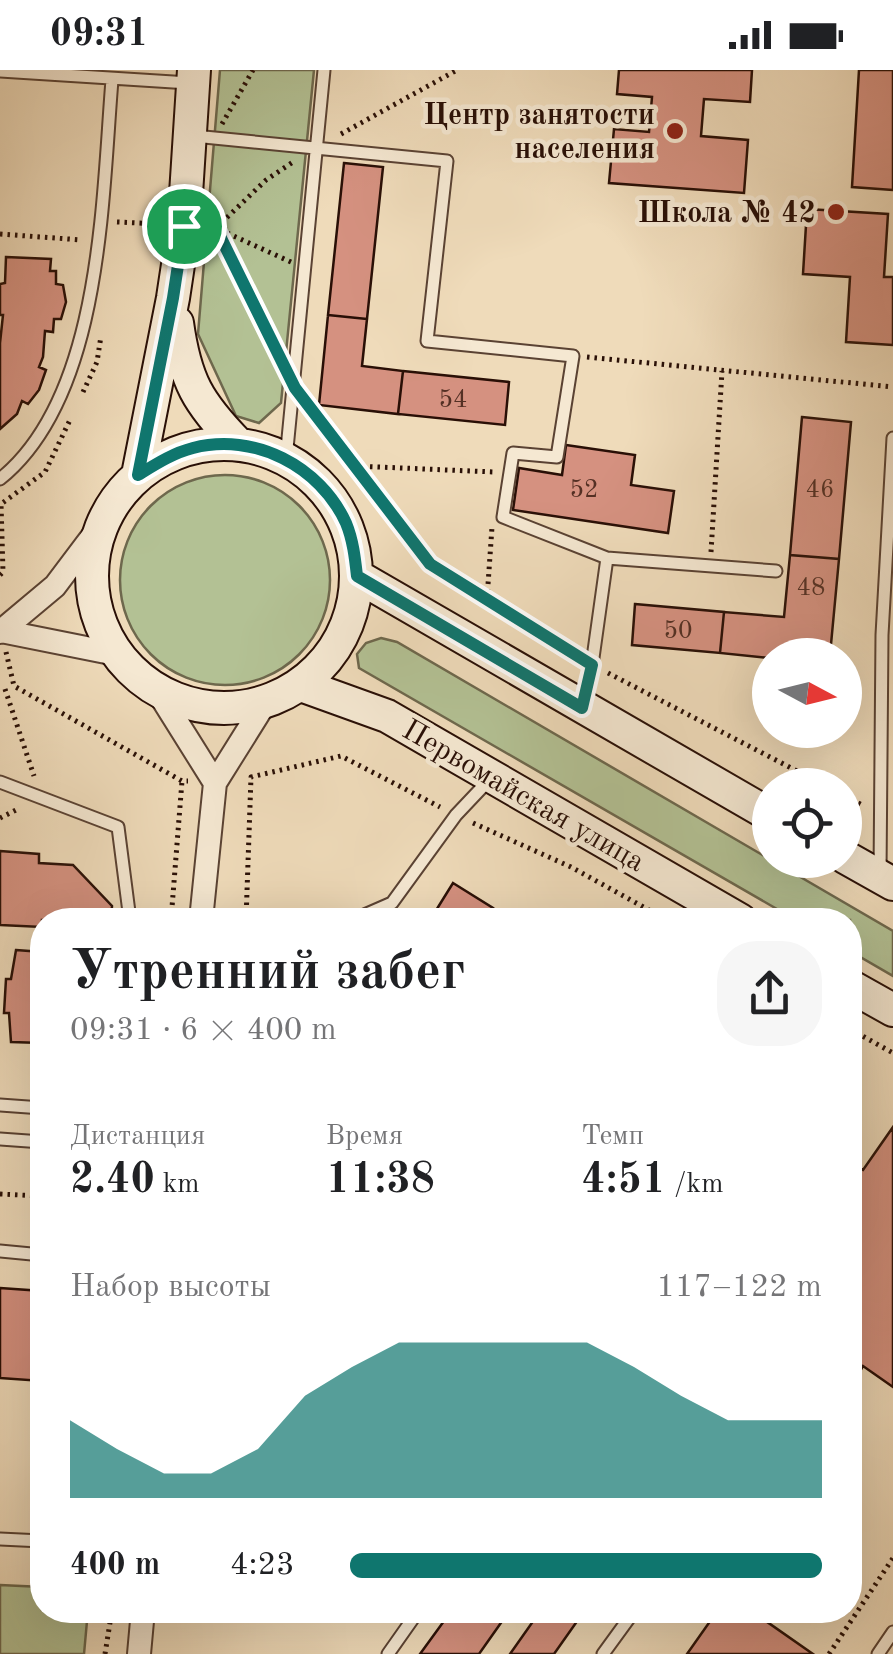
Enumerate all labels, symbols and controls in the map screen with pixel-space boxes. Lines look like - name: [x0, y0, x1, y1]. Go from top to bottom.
- text: 09:31: [50, 16, 149, 54]
- place label: Центр занятости населения: [423, 101, 655, 165]
- marker: Центр занятости населения: [664, 120, 686, 142]
- pin: [142, 184, 227, 269]
- icon: arrive: [157, 199, 212, 254]
- place label: Школа № 42: [637, 199, 816, 229]
- marker: Школа № 42: [825, 201, 847, 223]
- house number: 54: [438, 388, 468, 413]
- house number: 52: [569, 478, 599, 503]
- house number: 46: [805, 478, 835, 503]
- house number: 48: [796, 576, 826, 601]
- house number: 50: [663, 619, 693, 644]
- north arrow: [752, 638, 862, 748]
- map controls: [752, 638, 862, 878]
- street label: Первомайская улица: [397, 715, 649, 878]
- button: locate: [752, 768, 862, 878]
- button: share: [717, 941, 822, 1046]
- text: Утренний забег: [70, 946, 466, 1001]
- text: 09:31 · 6 × 400 m: [70, 1015, 337, 1047]
- text: Дистанция: [70, 1123, 205, 1151]
- text: Время: [326, 1123, 403, 1151]
- text: Темп: [581, 1123, 644, 1151]
- text: 2.40: [70, 1160, 155, 1202]
- text: 11:38: [326, 1160, 435, 1202]
- text: 4:51: [581, 1160, 666, 1202]
- text: km: [155, 1171, 199, 1199]
- text: /km: [666, 1171, 723, 1199]
- text: Набор высоты: [70, 1272, 271, 1304]
- text: 117–122 m: [656, 1272, 822, 1304]
- text: 400 m: [70, 1550, 160, 1582]
- text: 4:23: [230, 1550, 295, 1582]

